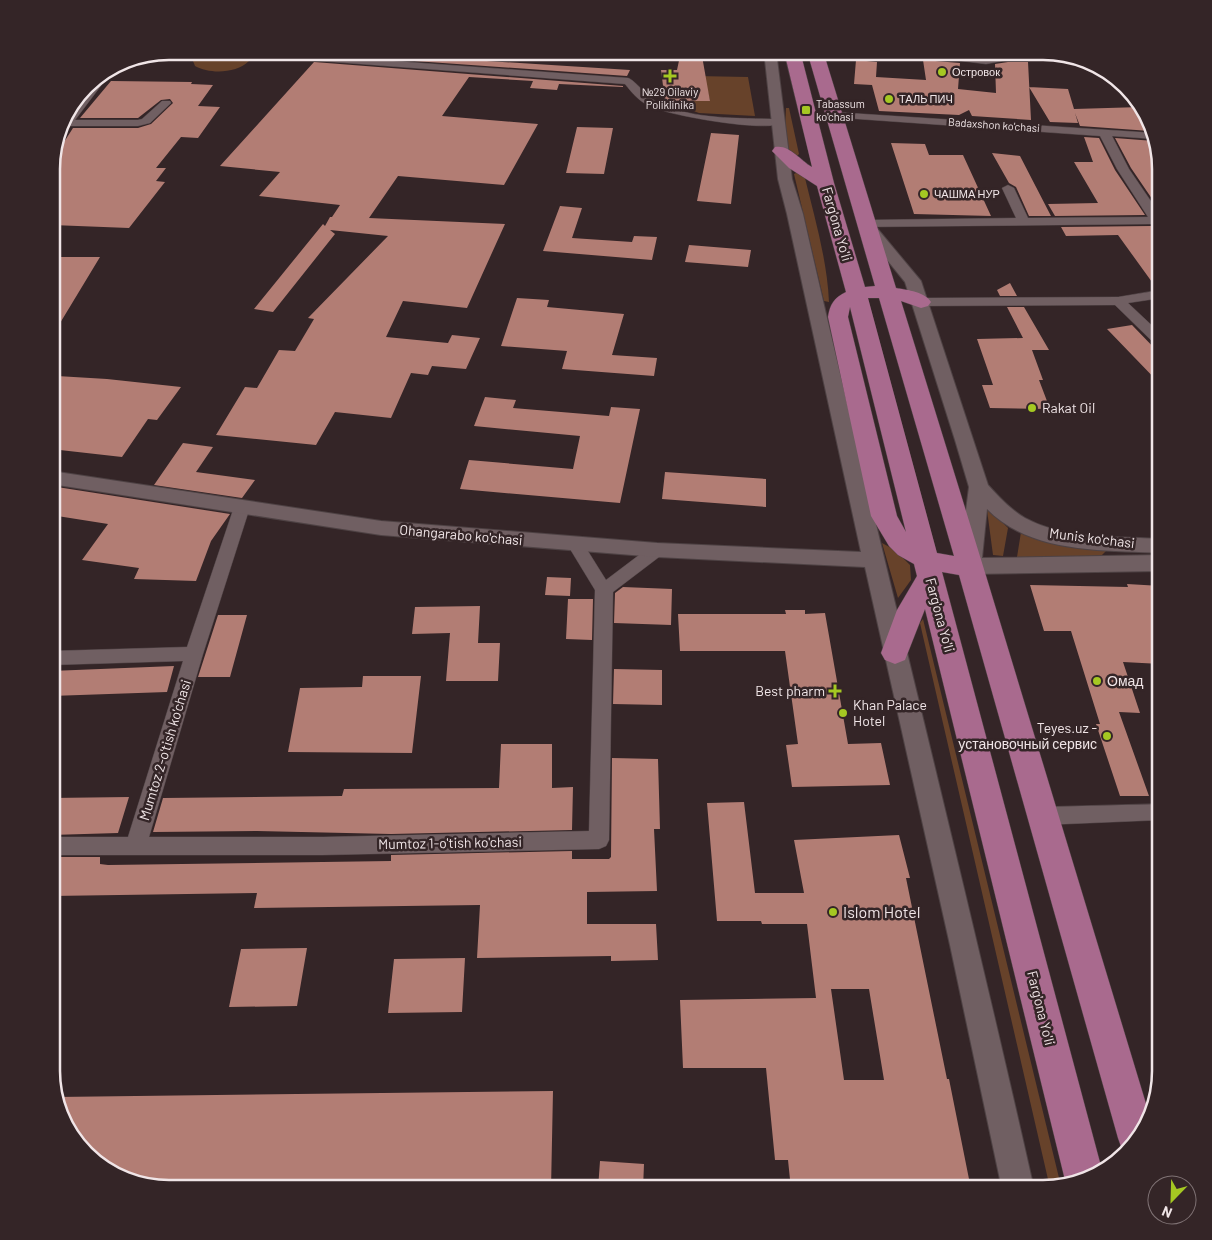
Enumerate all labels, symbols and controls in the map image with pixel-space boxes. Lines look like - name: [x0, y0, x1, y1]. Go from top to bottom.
- place label: Островок: [952, 65, 1000, 78]
- marker: Островок: [936, 66, 948, 78]
- marker: №29 Oilaviy Poliklinika: [663, 69, 677, 83]
- place label: №29 Oilaviy Poliklinika: [642, 85, 698, 111]
- place label: ТАЛЬ ПИЧ: [899, 92, 953, 105]
- marker: ТАЛЬ ПИЧ: [883, 93, 895, 105]
- place label: Tabassum ko'chasi: [816, 97, 865, 123]
- marker: Tabassum ko'chasi: [800, 104, 812, 116]
- street label: Badaxshon ko'chasi: [948, 115, 1041, 134]
- street label: Farg'ona Yo'li: [819, 185, 856, 263]
- place label: ЧАШМА НУР: [934, 187, 1000, 200]
- marker: ЧАШМА НУР: [918, 188, 930, 200]
- place label: Rakat Oil: [1042, 399, 1095, 416]
- marker: Rakat Oil: [1026, 402, 1038, 414]
- street label: Ohangarabo ko'chasi: [399, 521, 523, 548]
- street label: Munis ko'chasi: [1048, 524, 1136, 551]
- street label: Farg'ona Yo'li: [922, 576, 959, 654]
- place label: Омад: [1107, 672, 1143, 689]
- marker: Омад: [1091, 675, 1103, 687]
- street label: Mumtoz 2-o'tish ko'chasi: [135, 677, 194, 822]
- place label: Best pharm: [755, 682, 825, 699]
- marker: Best pharm: [829, 685, 841, 697]
- place label: Khan Palace Hotel: [853, 696, 927, 729]
- marker: Khan Palace Hotel: [837, 707, 849, 719]
- place label: Teyes.uz - установочный сервис: [958, 719, 1097, 752]
- marker: Teyes.uz - установочный сервис: [1101, 730, 1113, 742]
- street label: Mumtoz 1-o'tish ko'chasi: [378, 833, 522, 852]
- place label: Islom Hotel: [843, 902, 921, 921]
- marker: Islom Hotel: [827, 906, 839, 918]
- street label: Farg'ona Yo'li: [1024, 969, 1059, 1047]
- north arrow: [1147, 1175, 1197, 1225]
- text: N: [1159, 1203, 1174, 1222]

